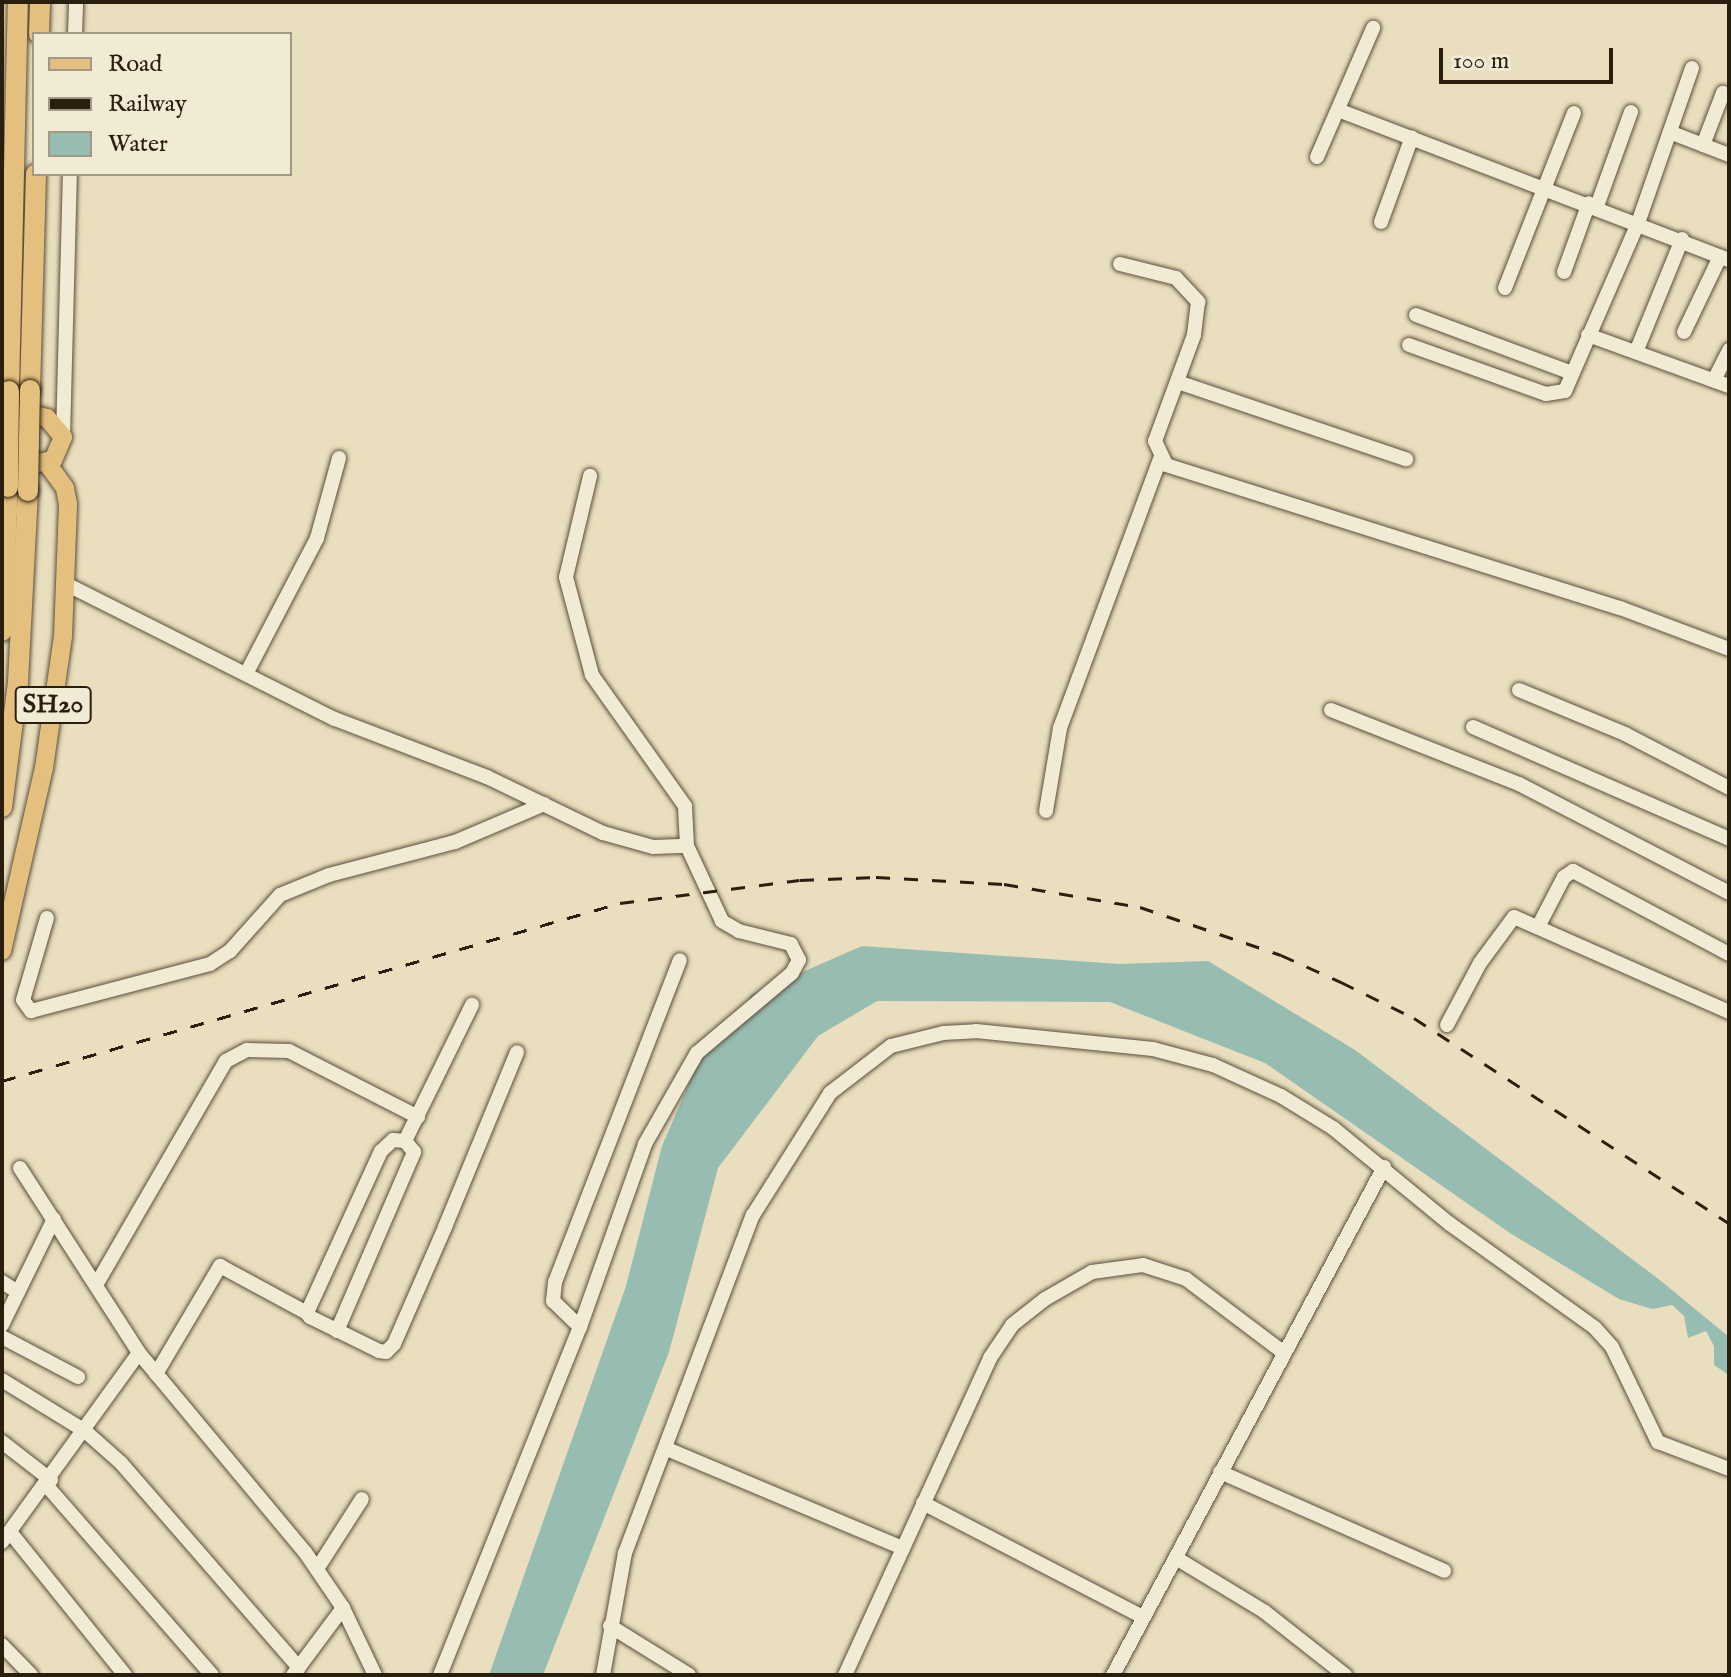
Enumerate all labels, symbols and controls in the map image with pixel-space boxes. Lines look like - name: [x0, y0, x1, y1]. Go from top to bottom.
- legend: [32, 32, 292, 176]
- scale bar: [1443, 32, 1617, 82]
- text: 100 m: [1453, 46, 1509, 77]
- text: Road: [108, 49, 162, 80]
- text: Railway: [108, 89, 187, 120]
- text: Water: [108, 129, 168, 160]
- road number: SH20: [13, 683, 93, 727]

